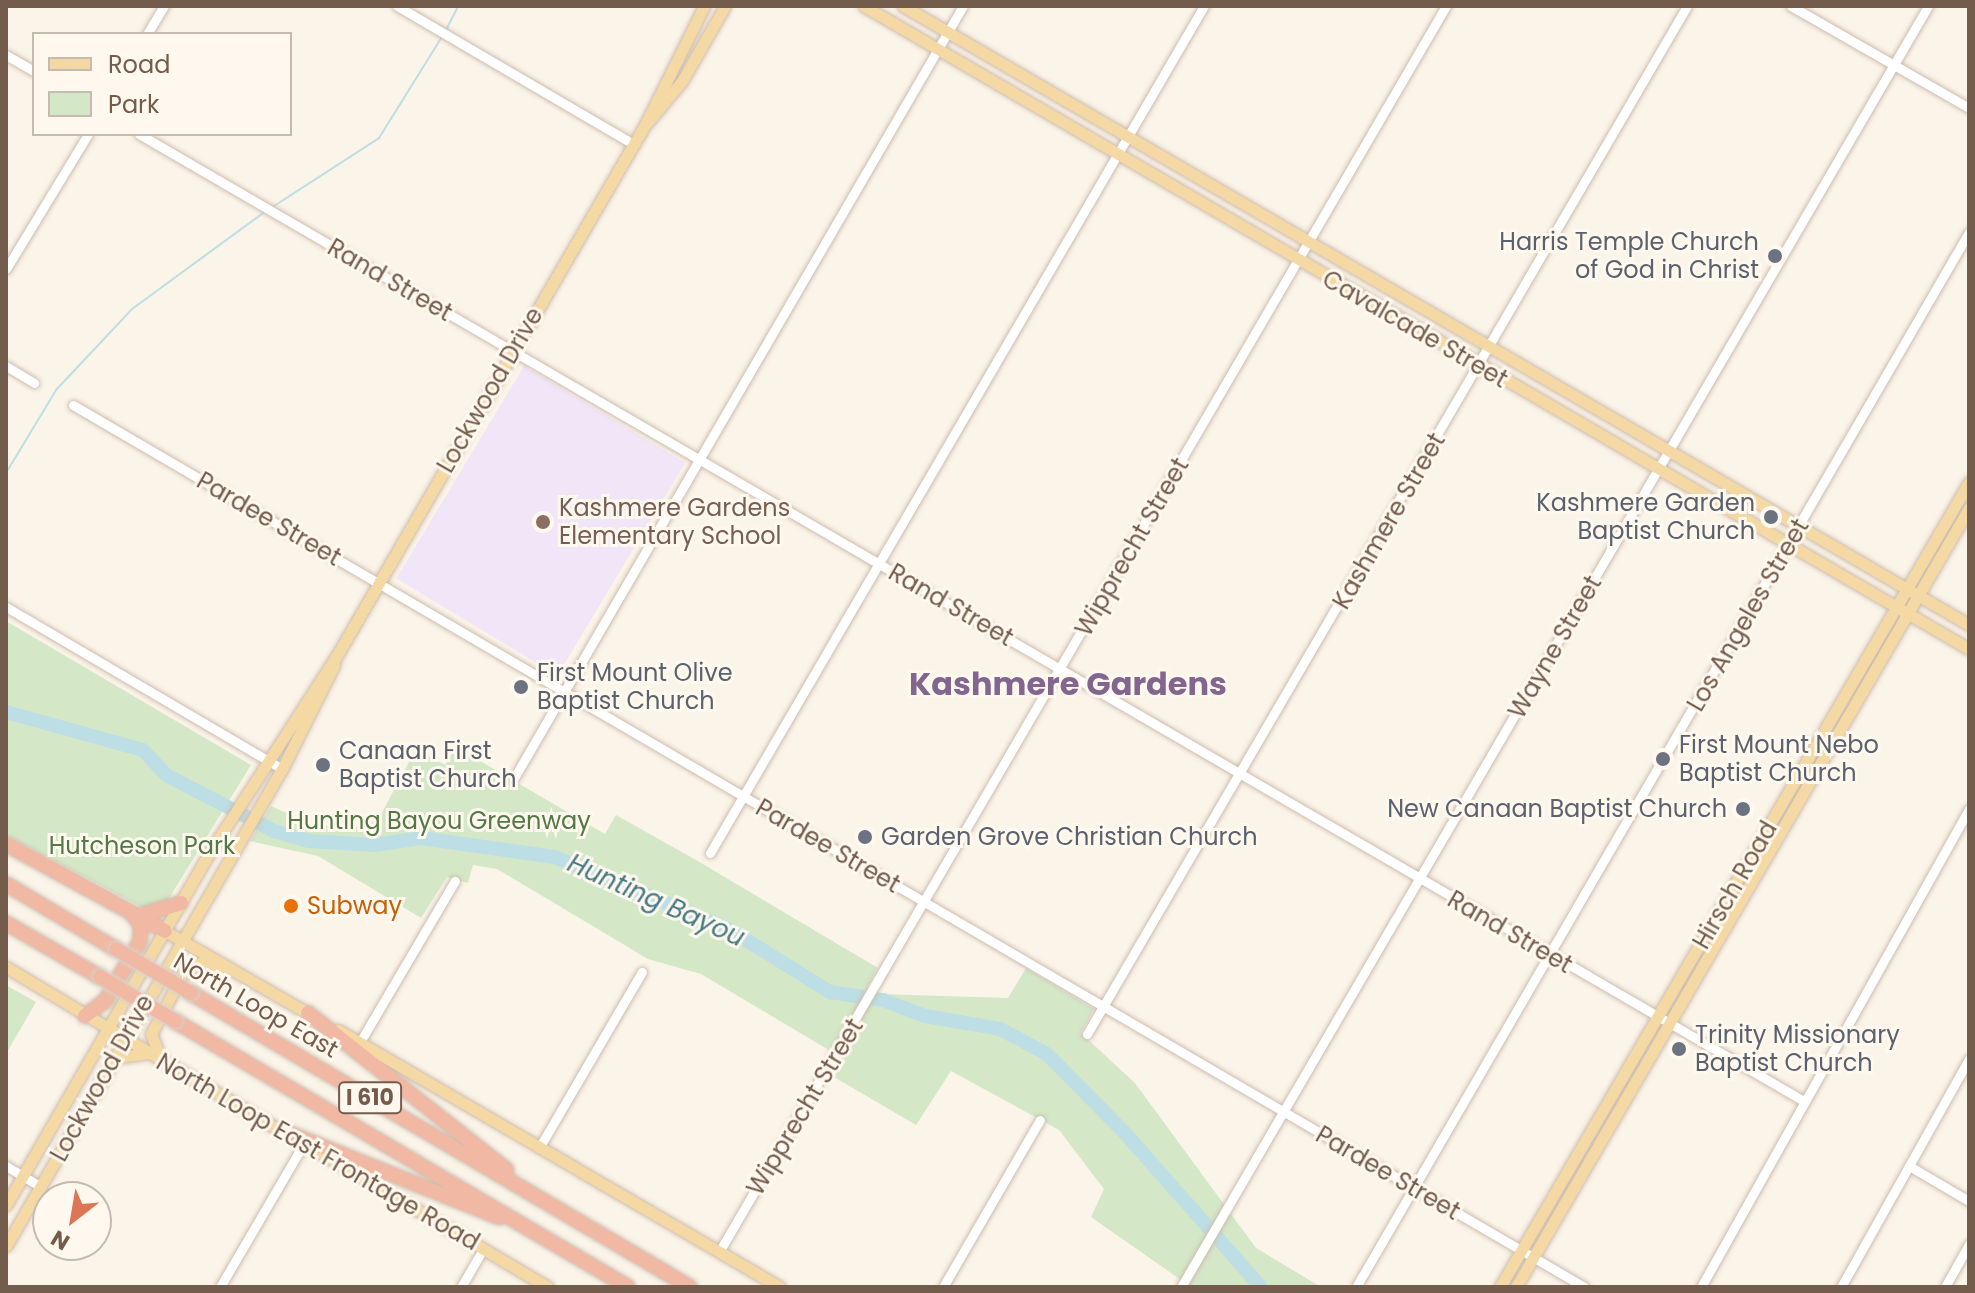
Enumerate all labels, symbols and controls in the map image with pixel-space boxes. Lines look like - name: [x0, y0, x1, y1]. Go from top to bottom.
- legend: [32, 32, 292, 136]
- text: Road: [108, 48, 170, 81]
- text: Park: [108, 88, 159, 121]
- place label: Harris Temple Church of God in Christ: [1499, 228, 1759, 284]
- street label: Rand Street: [323, 233, 457, 327]
- marker: Harris Temple Church of God in Christ: [1766, 247, 1784, 265]
- street label: Cavalcade Street: [1317, 264, 1513, 394]
- street label: Lockwood Drive: [431, 302, 549, 478]
- street label: Kashmere Street: [1327, 428, 1451, 614]
- street label: Wipprecht Street: [1069, 453, 1195, 641]
- street label: Pardee Street: [192, 466, 346, 572]
- place label: Kashmere Garden Baptist Church: [1536, 489, 1755, 545]
- place label: Kashmere Gardens Elementary School: [559, 494, 790, 550]
- marker: Kashmere Garden Baptist Church: [1762, 508, 1780, 526]
- marker: Kashmere Gardens Elementary School: [534, 513, 552, 531]
- street label: Los Angeles Street: [1681, 514, 1815, 716]
- street label: Rand Street: [884, 558, 1018, 652]
- street label: Wayne Street: [1503, 570, 1607, 724]
- place label: First Mount Olive Baptist Church: [537, 659, 733, 715]
- district label: Kashmere Gardens: [909, 665, 1227, 703]
- marker: First Mount Olive Baptist Church: [512, 678, 530, 696]
- place label: First Mount Nebo Baptist Church: [1679, 731, 1879, 787]
- place label: Canaan First Baptist Church: [339, 737, 517, 793]
- marker: First Mount Nebo Baptist Church: [1654, 750, 1672, 768]
- marker: Canaan First Baptist Church: [314, 756, 332, 774]
- street label: Pardee Street: [751, 793, 905, 899]
- place label: New Canaan Baptist Church: [1387, 795, 1727, 823]
- marker: New Canaan Baptist Church: [1734, 800, 1752, 818]
- park label: Hunting Bayou Greenway: [287, 807, 591, 835]
- street label: Hirsch Road: [1687, 816, 1783, 954]
- place label: Garden Grove Christian Church: [881, 823, 1257, 851]
- marker: Garden Grove Christian Church: [856, 828, 874, 846]
- park label: Hutcheson Park: [49, 832, 235, 860]
- water label: Hunting Bayou: [563, 848, 749, 954]
- street label: Rand Street: [1443, 885, 1577, 979]
- place label: Subway: [307, 892, 402, 920]
- marker: Subway: [282, 897, 300, 915]
- street label: North Loop East: [169, 946, 343, 1064]
- street label: Lockwood Drive: [44, 990, 160, 1166]
- street label: Wipprecht Street: [741, 1013, 869, 1201]
- place label: Trinity Missionary Baptist Church: [1695, 1021, 1900, 1077]
- marker: Trinity Missionary Baptist Church: [1670, 1040, 1688, 1058]
- street label: North Loop East Frontage Road: [151, 1047, 485, 1257]
- road number: I 610: [338, 1080, 402, 1116]
- street label: Pardee Street: [1311, 1120, 1465, 1226]
- north arrow: [32, 1181, 112, 1261]
- text: N: [45, 1223, 75, 1258]

